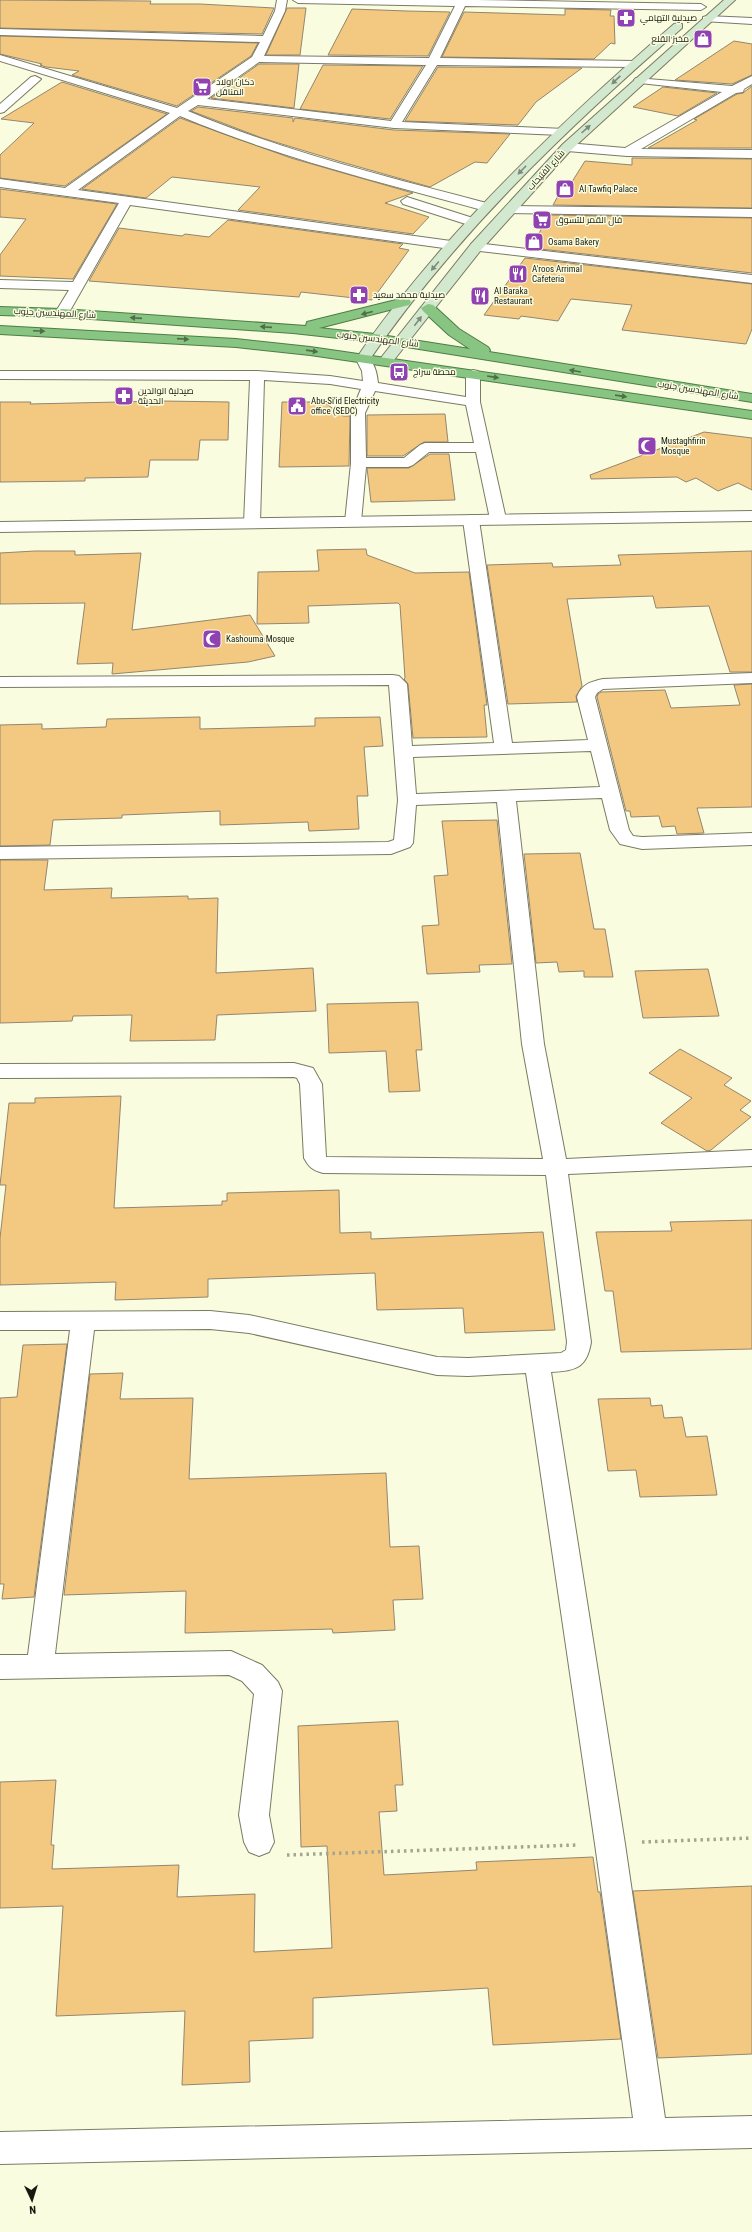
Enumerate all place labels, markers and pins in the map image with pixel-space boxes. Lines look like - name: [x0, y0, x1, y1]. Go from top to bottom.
- pharmacy icon: صيدلية التهامي: [615, 7, 637, 29]
- place label: صيدلية التهامي: [640, 13, 697, 25]
- shop icon: مخبز القلع: [692, 28, 714, 50]
- place label: مخبز القلع: [651, 34, 689, 45]
- supermarket icon: دكان اولاد المناقل: [191, 76, 213, 98]
- place label: دكان اولاد المناقل: [216, 77, 254, 97]
- shop icon: Al Tawfiq Palace: [554, 178, 576, 200]
- place label: Al Tawfiq Palace: [579, 184, 637, 194]
- supermarket icon: فال القمر للتسوق: [531, 209, 553, 231]
- place label: فال القمر للتسوق: [556, 215, 622, 226]
- shop icon: Osama Bakery: [523, 231, 545, 253]
- place label: Osama Bakery: [548, 237, 599, 247]
- restaurant icon: A'roos Arrimal Cafeteria: [507, 263, 529, 285]
- place label: A'roos Arrimal Cafeteria: [532, 264, 582, 284]
- pharmacy icon: صيدلية محمد سعيد: [348, 284, 370, 306]
- restaurant icon: Al Baraka Restaurant: [469, 285, 491, 307]
- place label: Al Baraka Restaurant: [494, 286, 533, 306]
- place label: صيدلية محمد سعيد: [373, 290, 445, 300]
- bus stop icon: محطة سراج: [388, 361, 410, 383]
- place label: محطة سراج: [413, 367, 456, 378]
- pharmacy icon: صيدلية الوالدين الحديثة: [113, 385, 135, 407]
- place label: صيدلية الوالدين الحديثة: [138, 386, 194, 406]
- public building icon: Abu-Si'id Electricity office (SEDC): [286, 395, 308, 417]
- place label: Abu-Si'id Electricity office (SEDC): [311, 396, 379, 417]
- mosque icon: Mustaghfirin Mosque: [636, 435, 658, 457]
- place label: Mustaghfirin Mosque: [661, 436, 706, 456]
- mosque icon: Kashouma Mosque: [201, 628, 223, 650]
- place label: Kashouma Mosque: [226, 634, 294, 644]

